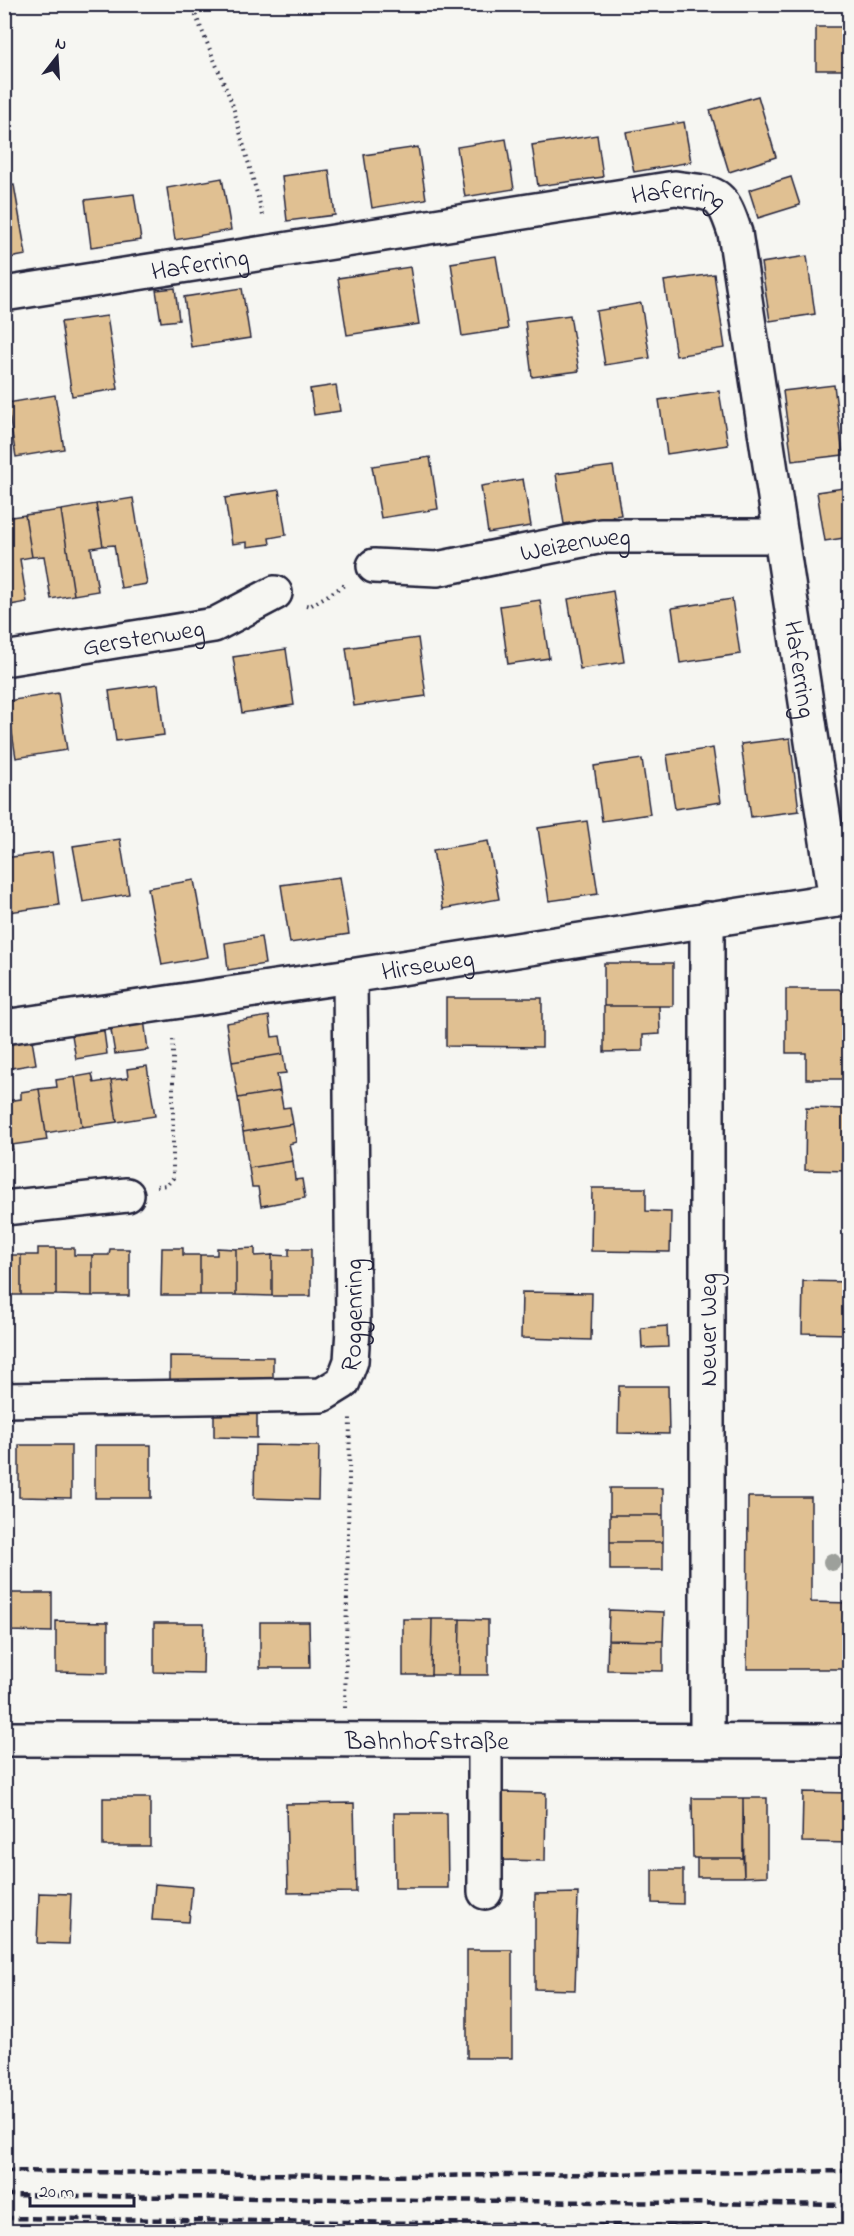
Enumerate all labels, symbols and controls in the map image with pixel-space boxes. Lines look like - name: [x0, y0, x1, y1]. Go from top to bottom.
- north arrow: [27, 27, 87, 87]
- text: N: [52, 32, 70, 58]
- street label: Haferring: [629, 172, 736, 220]
- street label: Haferring: [149, 240, 252, 292]
- street label: Weizenweg: [517, 519, 631, 574]
- street label: Gerstenweg: [80, 611, 207, 668]
- street label: Haferring: [772, 618, 824, 721]
- street label: Hirseweg: [379, 941, 477, 993]
- street label: Roggenring: [332, 1259, 375, 1379]
- street label: Neuer Weg: [691, 1273, 729, 1387]
- street label: Bahnhofstraße: [344, 1724, 509, 1762]
- scale bar: [30, 2170, 134, 2208]
- text: 20 m: [39, 2180, 74, 2206]

